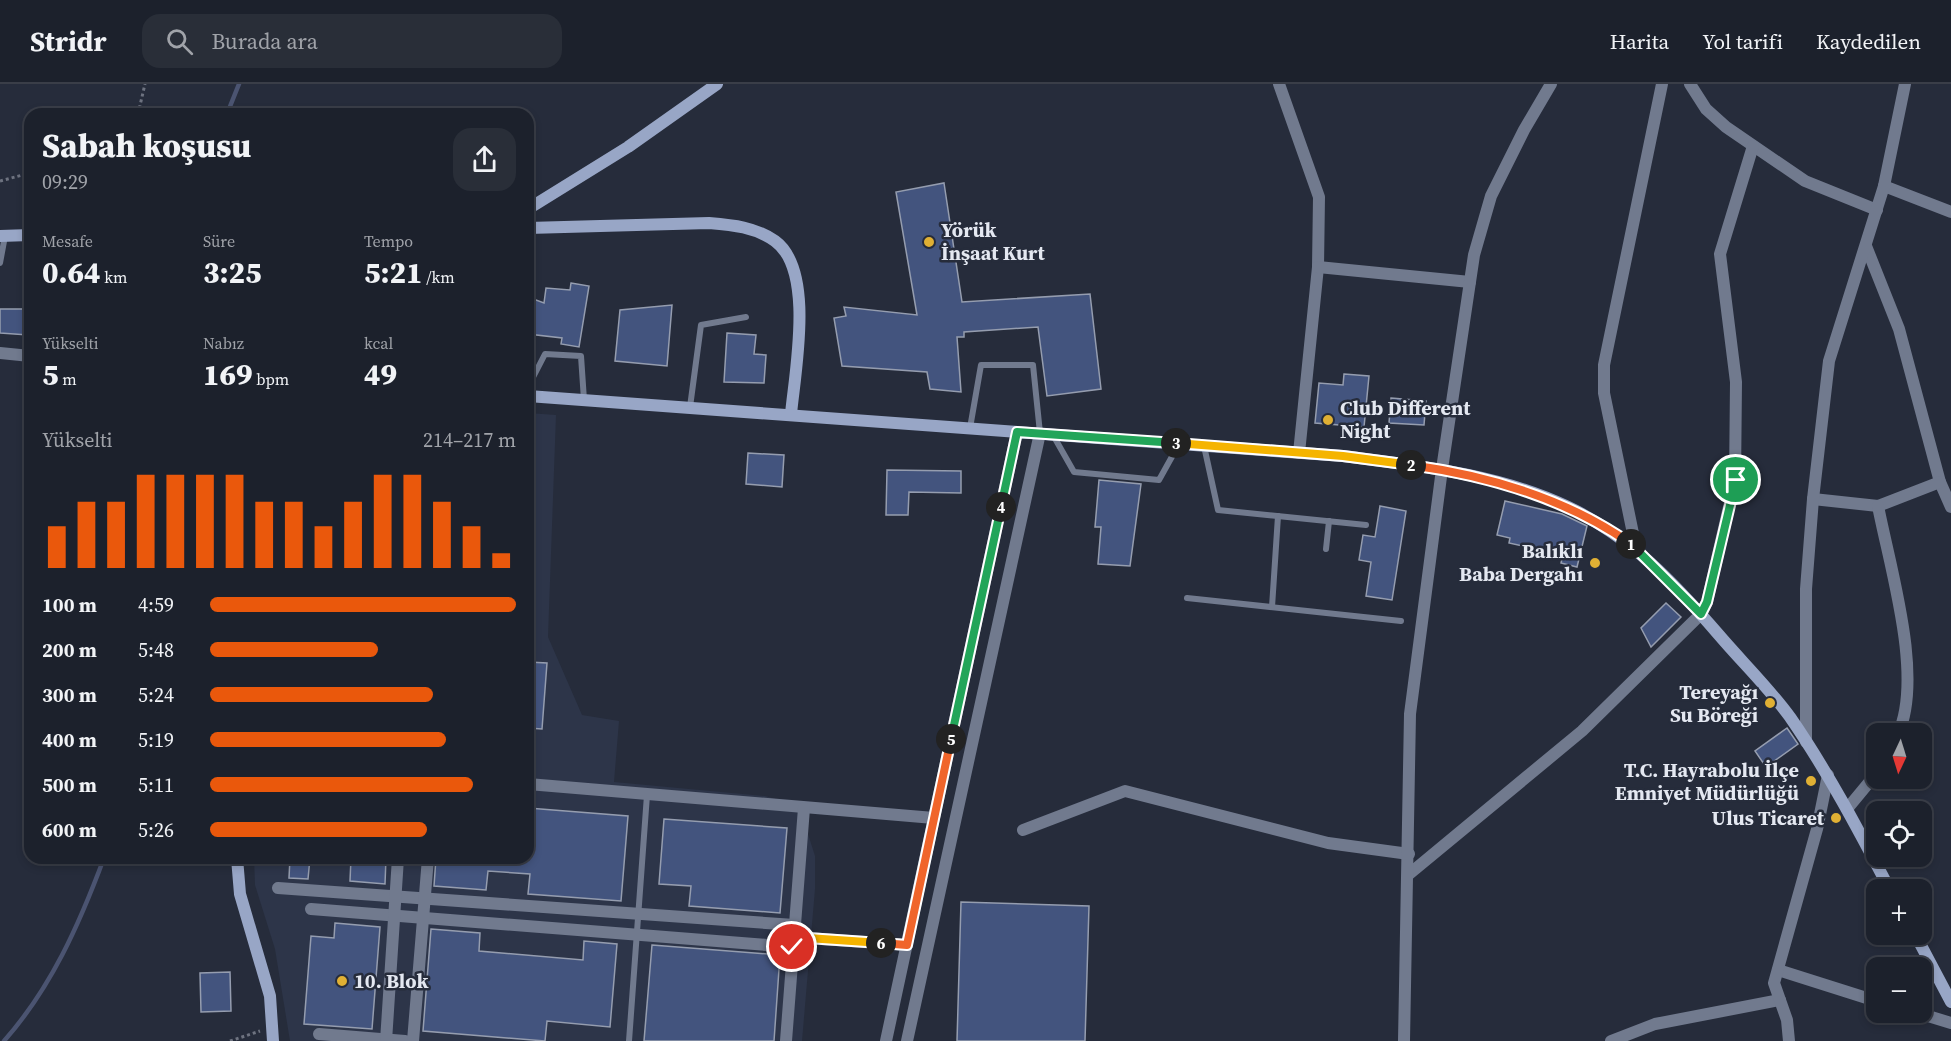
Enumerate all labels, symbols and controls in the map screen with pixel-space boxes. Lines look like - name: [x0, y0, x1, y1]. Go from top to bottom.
- search box: [142, 14, 562, 68]
- text: Stridr: [30, 22, 106, 60]
- icon: search: [163, 25, 196, 58]
- text: Burada ara: [211, 26, 318, 56]
- text: Harita: [1610, 27, 1669, 56]
- text: Yol tarifi: [1702, 27, 1783, 56]
- text: Kaydedilen: [1816, 27, 1921, 56]
- text: Sabah koşusu: [42, 123, 251, 168]
- button: share: [453, 128, 516, 191]
- text: 09:29: [42, 168, 88, 196]
- place label: Yörük İnşaat Kurt: [941, 216, 1046, 267]
- text: Mesafe: [42, 230, 93, 252]
- text: Süre: [203, 230, 235, 252]
- text: Tempo: [364, 230, 413, 252]
- marker: Yörük İnşaat Kurt: [922, 235, 936, 249]
- text: 0.64: [42, 252, 101, 293]
- text: 3:25: [203, 252, 262, 293]
- text: 5:21: [364, 252, 423, 293]
- text: km: [101, 266, 128, 288]
- text: /km: [423, 266, 455, 288]
- text: Yükselti: [42, 332, 98, 354]
- text: Nabız: [203, 332, 244, 354]
- text: kcal: [364, 332, 393, 354]
- text: 5: [42, 354, 59, 395]
- text: 169: [203, 354, 253, 395]
- text: 49: [364, 354, 397, 395]
- text: m: [59, 368, 77, 390]
- text: bpm: [253, 368, 289, 390]
- place label: Club Different Night: [1340, 394, 1471, 445]
- marker: Club Different Night: [1321, 413, 1335, 427]
- text: Yükselti: [42, 426, 113, 454]
- text: 214–217 m: [423, 426, 516, 454]
- pin: 3: [1161, 428, 1191, 458]
- text: 3: [1172, 432, 1180, 454]
- pin: 2: [1396, 450, 1426, 480]
- text: 2: [1407, 454, 1415, 476]
- pin: [1710, 454, 1761, 505]
- icon: arrive: [1719, 463, 1752, 496]
- pin: 4: [986, 492, 1016, 522]
- text: 4: [997, 496, 1005, 518]
- pin: 1: [1616, 529, 1646, 559]
- text: 1: [1627, 533, 1635, 555]
- place label: Balıklı Baba Dergahı: [1459, 537, 1583, 588]
- marker: Balıklı Baba Dergahı: [1588, 556, 1602, 570]
- text: 100 m: [42, 591, 97, 619]
- text: 4:59: [138, 591, 174, 619]
- text: 200 m: [42, 636, 97, 664]
- text: 5:48: [138, 636, 174, 664]
- place label: Tereyağı Su Böreği: [1670, 678, 1758, 729]
- text: 300 m: [42, 681, 97, 709]
- text: 5:24: [138, 681, 174, 709]
- marker: Tereyağı Su Böreği: [1763, 696, 1777, 710]
- north arrow: [1866, 723, 1932, 789]
- map controls: [1866, 723, 1932, 1023]
- pin: 5: [936, 724, 966, 754]
- text: 400 m: [42, 726, 97, 754]
- text: 5:19: [138, 726, 174, 754]
- text: 5: [947, 728, 955, 750]
- place label: T.C. Hayrabolu İlçe Emniyet Müdürlüğü: [1615, 756, 1799, 807]
- text: 500 m: [42, 771, 97, 799]
- text: 5:11: [138, 771, 174, 799]
- marker: T.C. Hayrabolu İlçe Emniyet Müdürlüğü: [1804, 774, 1818, 788]
- button: locate: [1866, 801, 1932, 867]
- place label: Ulus Ticaret: [1712, 804, 1825, 832]
- marker: Ulus Ticaret: [1829, 811, 1843, 825]
- text: 600 m: [42, 816, 97, 844]
- text: 5:26: [138, 816, 174, 844]
- button: +: [1866, 879, 1932, 945]
- pin: [766, 921, 817, 972]
- pin: 6: [866, 928, 896, 958]
- icon: check: [775, 930, 808, 963]
- text: 6: [877, 932, 885, 954]
- button: −: [1866, 957, 1932, 1023]
- place label: 10. Blok: [354, 967, 428, 995]
- marker: 10. Blok: [335, 974, 349, 988]

